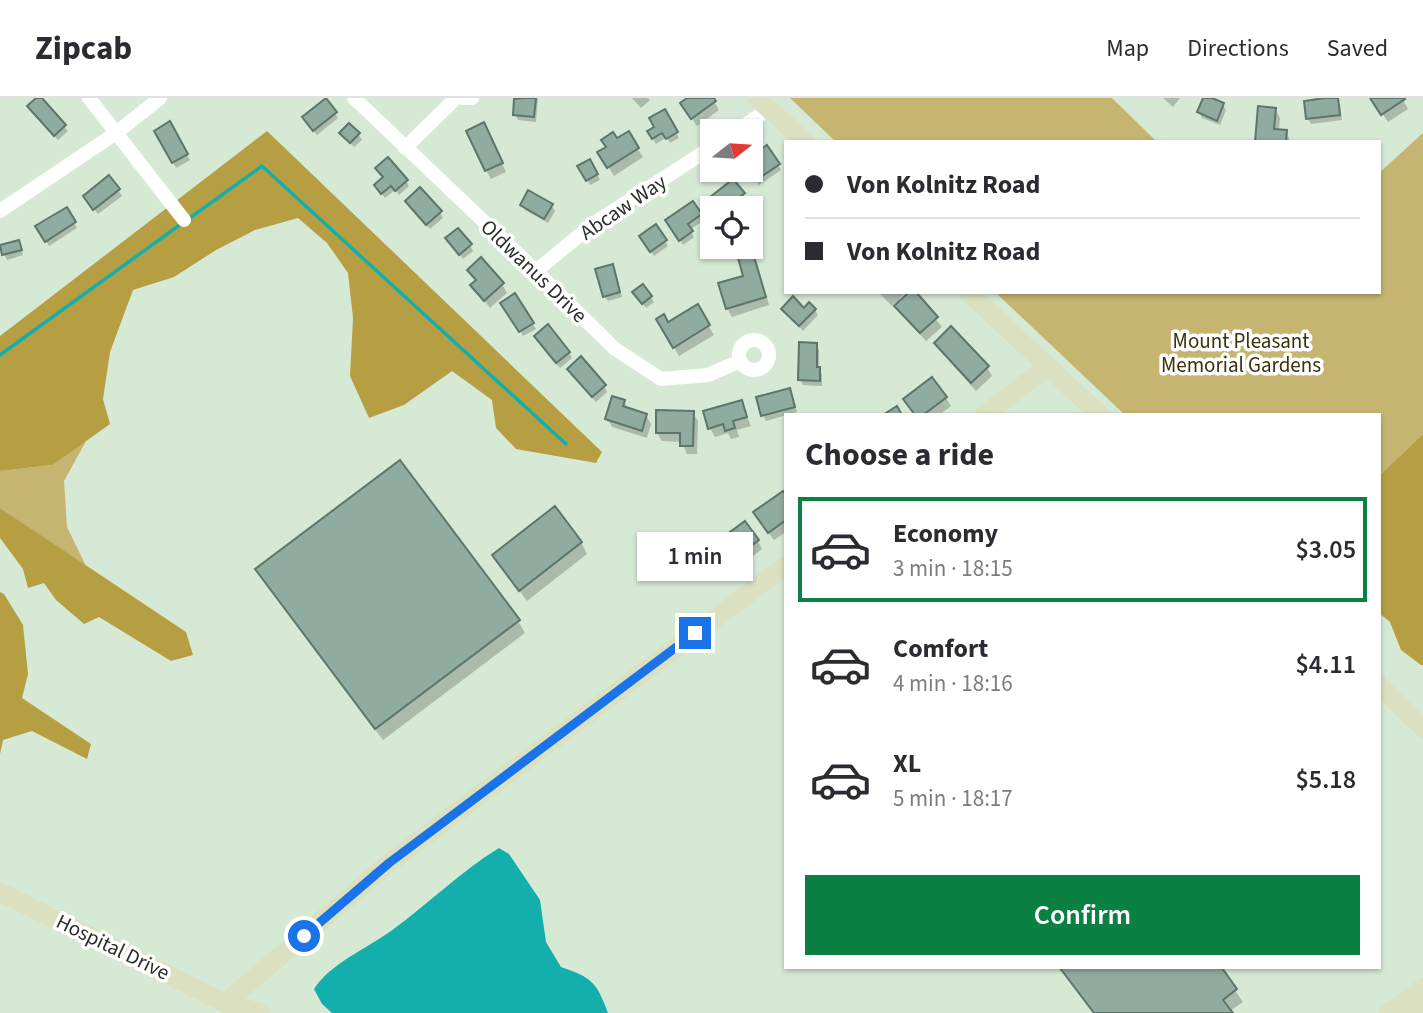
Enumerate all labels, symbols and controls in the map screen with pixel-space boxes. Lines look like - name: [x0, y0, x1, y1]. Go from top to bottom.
- text: Zipcab: [35, 25, 132, 72]
- text: Map: [1106, 31, 1149, 66]
- text: Directions: [1187, 31, 1289, 66]
- text: Saved: [1327, 31, 1388, 66]
- north arrow: [700, 119, 763, 182]
- map controls: [700, 119, 763, 259]
- text: Von Kolnitz Road: [847, 166, 1040, 203]
- street label: Abcaw Way: [574, 167, 673, 247]
- button: locate: [700, 196, 763, 259]
- street label: Oldwanus Drive: [474, 212, 594, 330]
- text: Von Kolnitz Road: [847, 233, 1040, 270]
- park label: Mount Pleasant Memorial Gardens: [1161, 326, 1321, 380]
- text: Choose a ride: [805, 432, 994, 478]
- text: Economy: [893, 515, 998, 552]
- icon: car: [809, 518, 872, 581]
- text: $3.05: [1295, 531, 1356, 568]
- callout: 1 min: [637, 532, 753, 580]
- text: 1 min: [668, 540, 722, 573]
- text: 3 min · 18:15: [893, 552, 1013, 585]
- route end: [679, 617, 711, 649]
- text: Comfort: [893, 630, 988, 667]
- icon: car: [809, 633, 872, 696]
- text: $4.11: [1295, 646, 1356, 683]
- text: 4 min · 18:16: [893, 667, 1013, 700]
- text: XL: [893, 745, 921, 782]
- icon: car: [809, 748, 872, 811]
- text: $5.18: [1295, 761, 1356, 798]
- text: 5 min · 18:17: [893, 782, 1013, 815]
- button: Confirm: [805, 875, 1360, 955]
- street label: Hospital Drive: [51, 907, 175, 987]
- route start: [288, 920, 320, 952]

